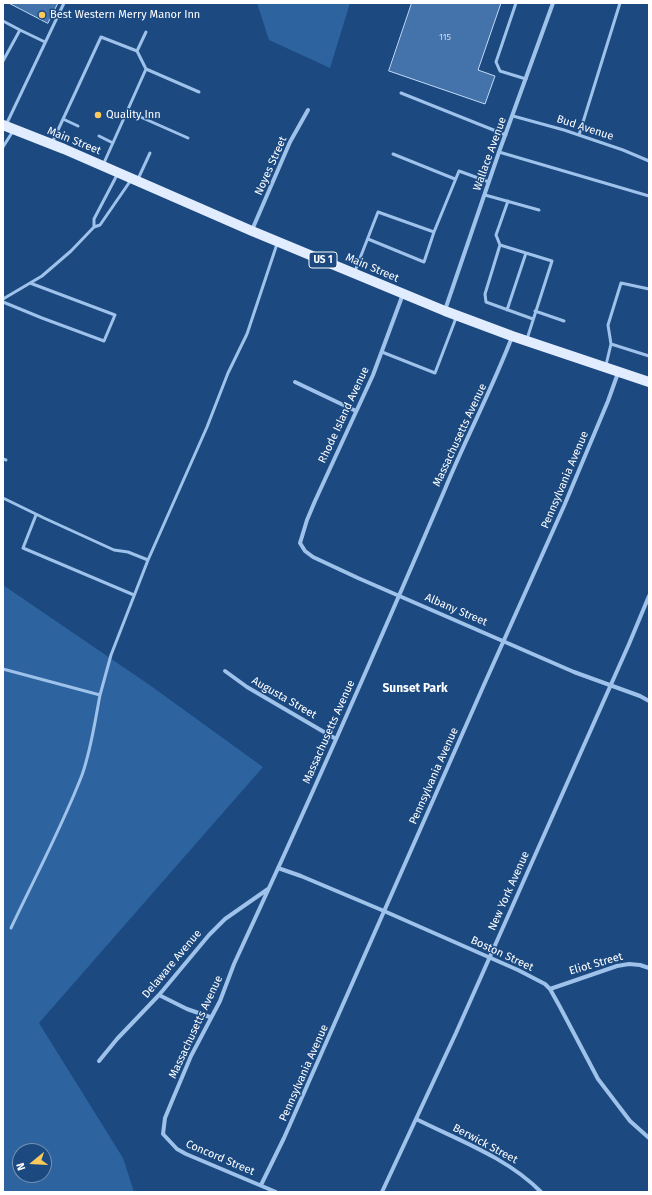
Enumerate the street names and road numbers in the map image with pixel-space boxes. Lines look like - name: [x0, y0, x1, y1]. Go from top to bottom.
- street label: Bud Avenue: [555, 113, 615, 143]
- street label: Wallace Avenue: [471, 115, 509, 193]
- street label: Main Street: [45, 124, 103, 158]
- street label: Noyes Street: [252, 134, 290, 198]
- street label: Main Street: [343, 251, 401, 285]
- road number: US 1: [309, 252, 337, 268]
- street label: Rhode Island Avenue: [316, 365, 372, 465]
- street label: Massachusetts Avenue: [430, 381, 490, 489]
- street label: Pennsylvania Avenue: [538, 429, 592, 531]
- street label: Albany Street: [423, 591, 489, 629]
- street label: Augusta Street: [249, 674, 319, 722]
- street label: Massachusetts Avenue: [300, 678, 358, 786]
- street label: Pennsylvania Avenue: [407, 726, 461, 826]
- street label: New York Avenue: [486, 849, 532, 933]
- street label: Delaware Avenue: [140, 927, 204, 1001]
- street label: Boston Street: [469, 934, 535, 974]
- street label: Eliot Street: [568, 950, 624, 978]
- street label: Massachusetts Avenue: [166, 973, 226, 1081]
- street label: Pennsylvania Avenue: [277, 1023, 331, 1123]
- street label: Berwick Street: [450, 1121, 520, 1167]
- street label: Concord Street: [184, 1138, 256, 1178]

